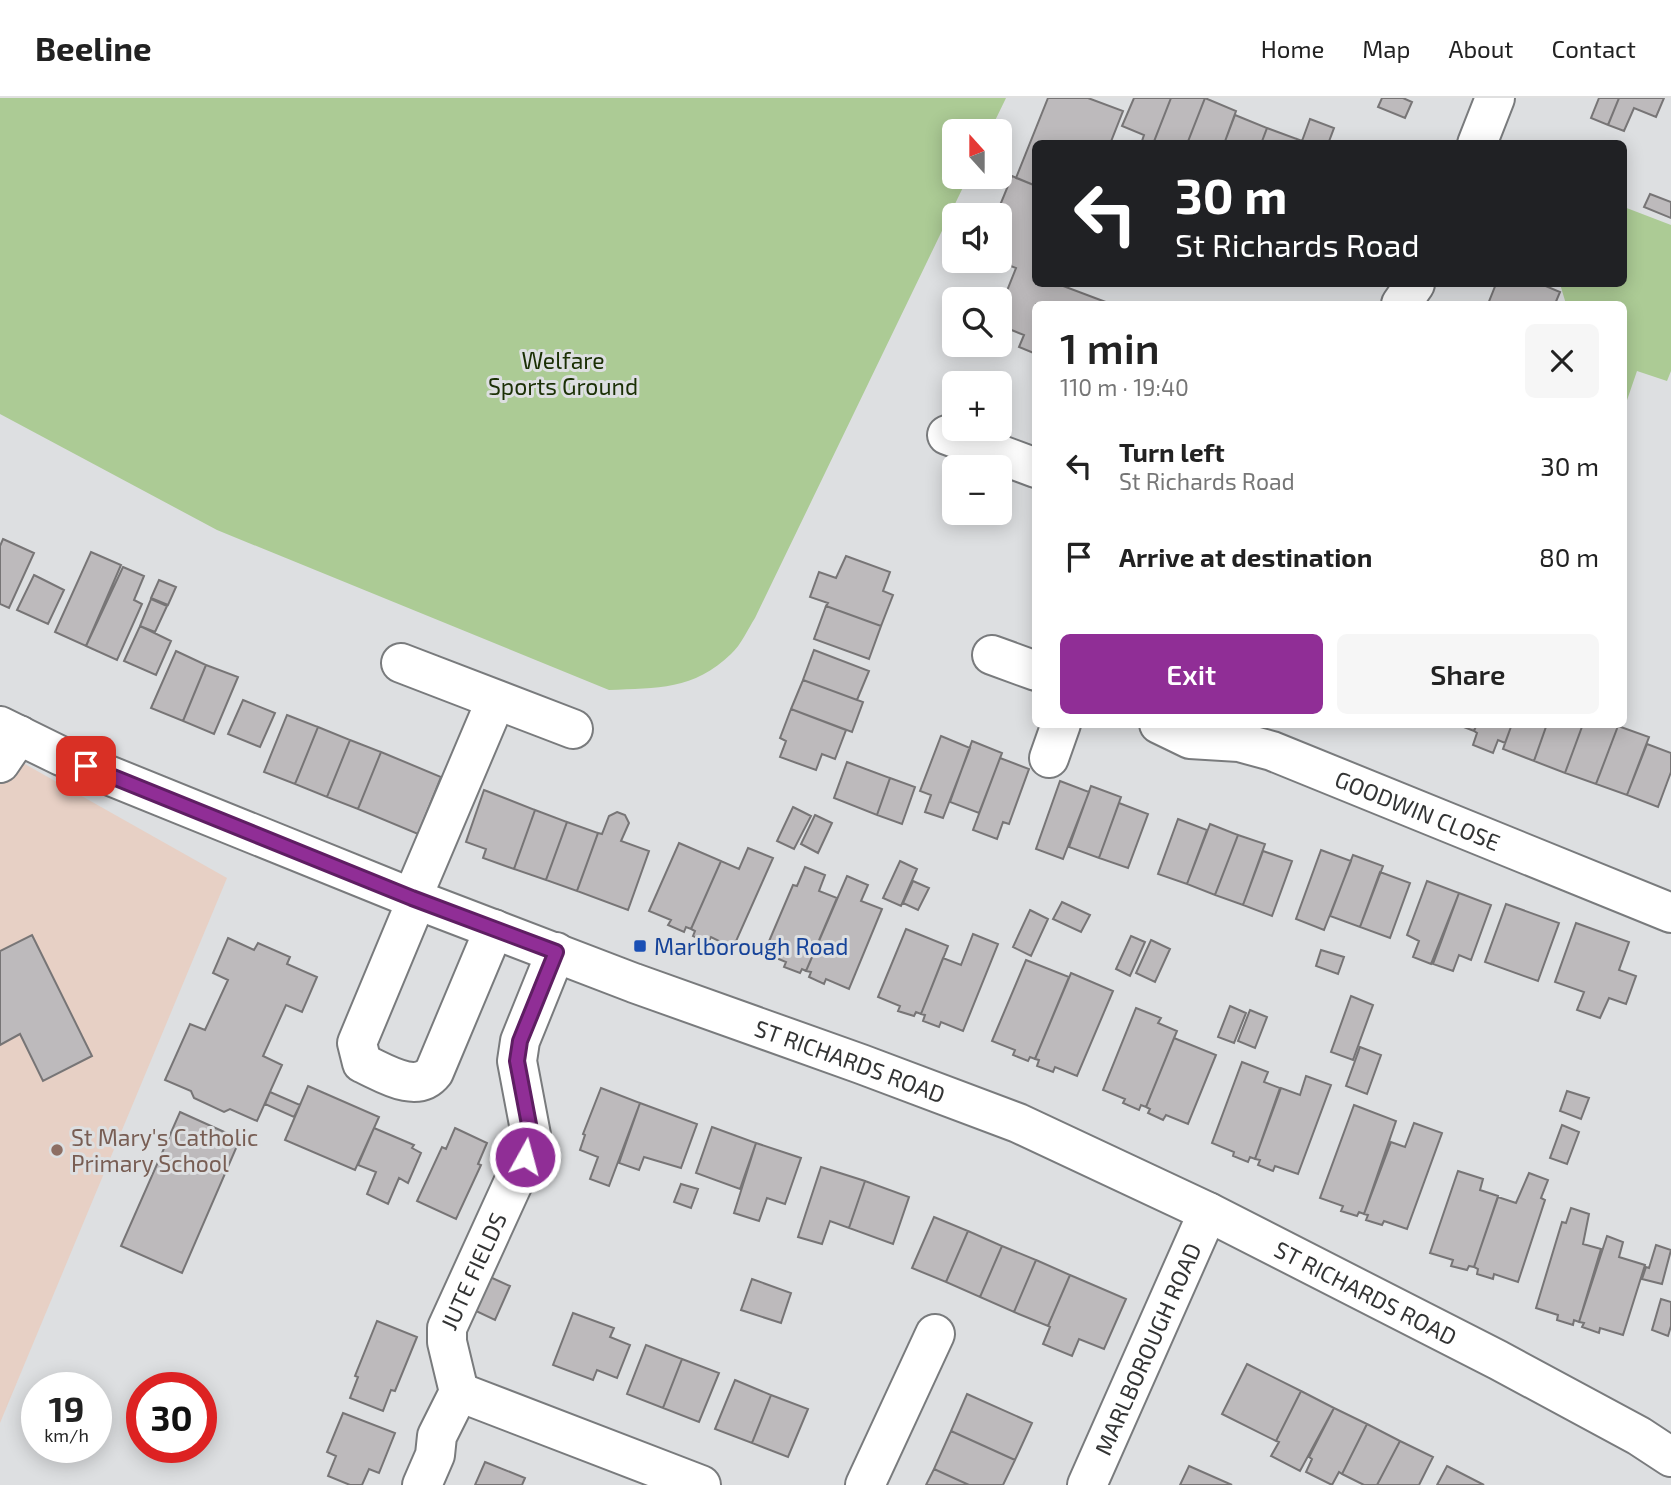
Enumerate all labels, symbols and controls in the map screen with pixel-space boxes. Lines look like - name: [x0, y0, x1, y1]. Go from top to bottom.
- text: Beeline: [35, 28, 152, 68]
- text: Home: [1261, 34, 1324, 63]
- text: Map: [1362, 34, 1410, 63]
- text: About: [1448, 34, 1514, 63]
- text: Contact: [1552, 34, 1636, 63]
- north arrow: [942, 119, 1012, 189]
- map controls: [942, 119, 1012, 525]
- text: 30 m: [1175, 165, 1287, 224]
- icon: left: [1060, 168, 1151, 259]
- button: sound: [942, 203, 1012, 273]
- text: St Richards Road: [1175, 225, 1420, 263]
- button: search: [942, 287, 1012, 357]
- text: 1 min: [1060, 322, 1160, 372]
- button: close: [1525, 324, 1599, 398]
- park label: Welfare Sports Ground: [488, 346, 638, 400]
- button: +: [942, 371, 1012, 441]
- text: 110 m · 19:40: [1060, 373, 1189, 401]
- text: Turn left: [1119, 436, 1225, 467]
- icon: left: [1060, 447, 1098, 485]
- text: 30 m: [1540, 450, 1599, 481]
- button: −: [942, 455, 1012, 525]
- text: St Richards Road: [1119, 467, 1295, 495]
- icon: arrive: [1060, 538, 1098, 576]
- text: Arrive at destination: [1119, 541, 1372, 572]
- text: 80 m: [1539, 541, 1599, 572]
- button: Exit: [1060, 634, 1323, 714]
- button: Share: [1337, 634, 1599, 714]
- pin: [56, 736, 116, 796]
- icon: arrive: [67, 747, 105, 785]
- street label: GOODWIN CLOSE: [1331, 764, 1504, 856]
- place label: Marlborough Road: [654, 932, 848, 960]
- marker: Marlborough Road: [632, 938, 648, 954]
- street label: ST RICHARDS ROAD: [751, 1013, 949, 1108]
- position arrow: [488, 1120, 562, 1194]
- place label: St Mary's Catholic Primary School: [71, 1123, 258, 1177]
- marker: St Mary's Catholic Primary School: [49, 1142, 65, 1158]
- street label: JUTE FIELDS: [434, 1208, 512, 1334]
- street label: ST RICHARDS ROAD: [1270, 1234, 1461, 1351]
- street label: MARLBOROUGH ROAD: [1088, 1238, 1207, 1459]
- speed limit sign: 30: [126, 1372, 217, 1463]
- text: 19: [49, 1387, 84, 1429]
- text: km/h: [44, 1424, 89, 1446]

